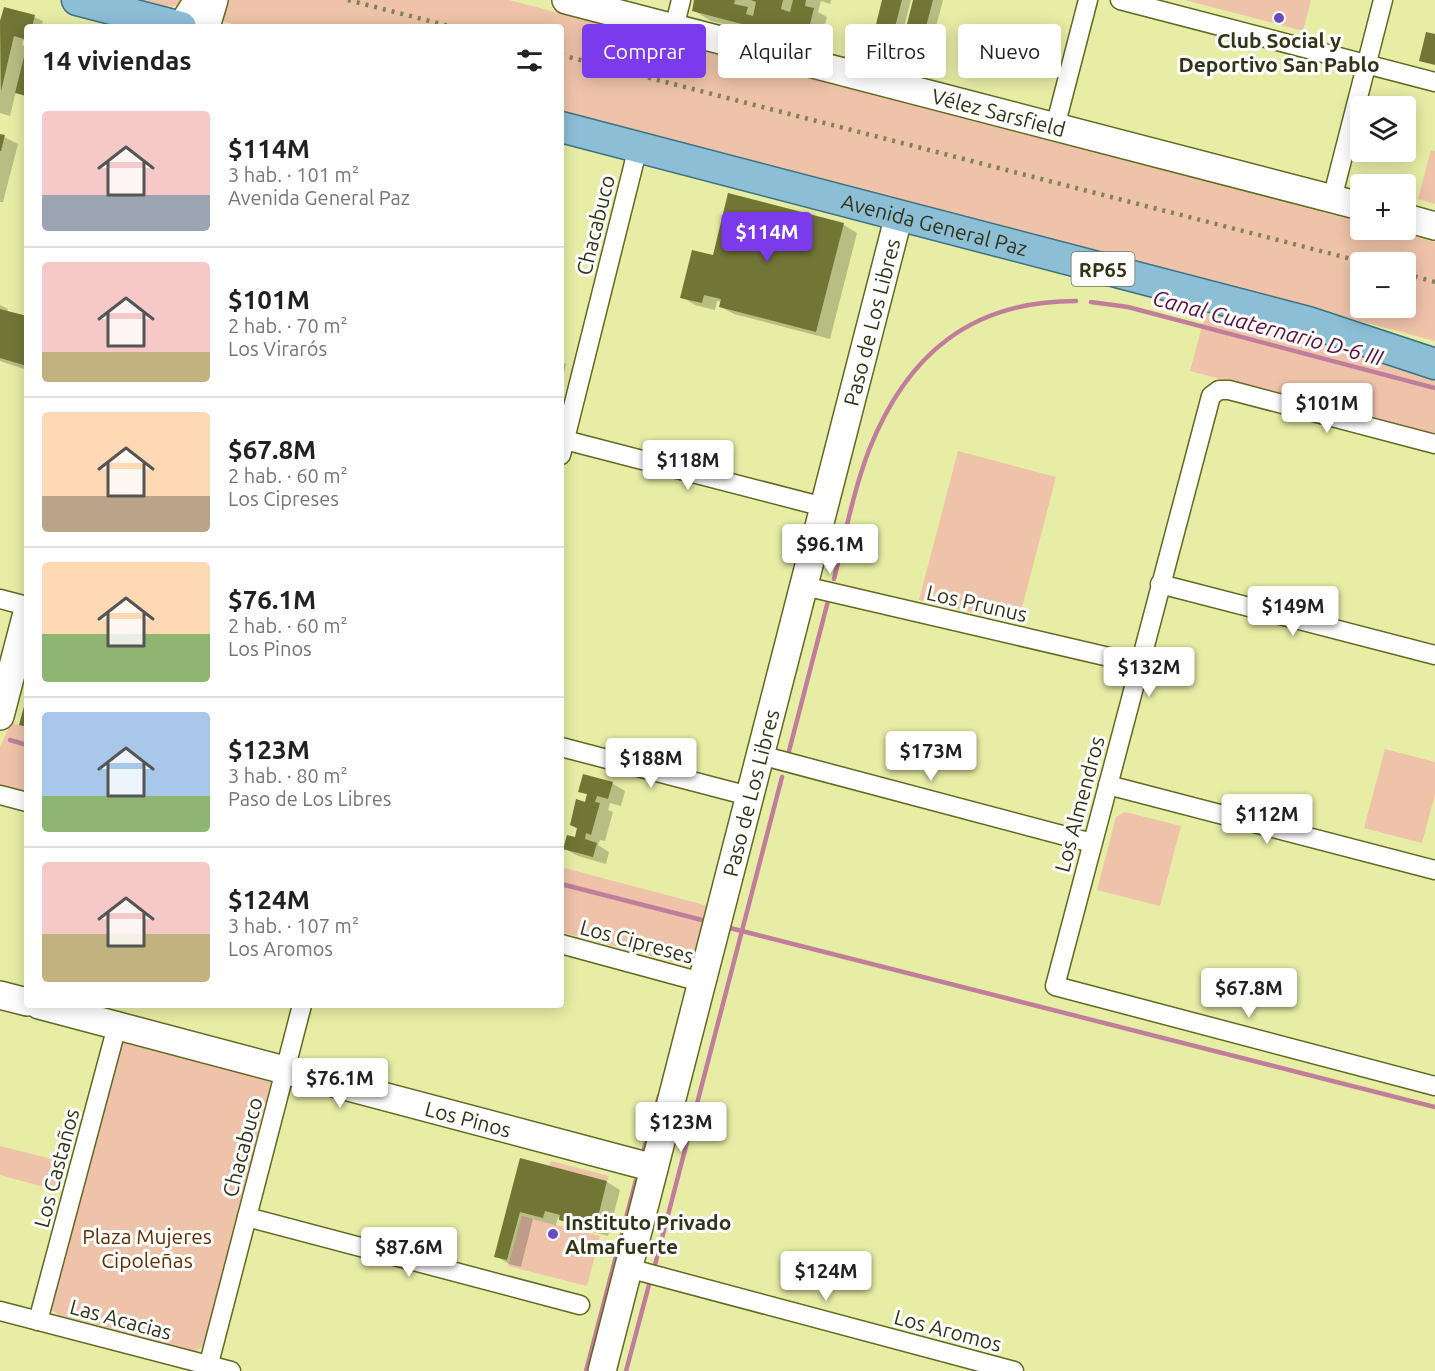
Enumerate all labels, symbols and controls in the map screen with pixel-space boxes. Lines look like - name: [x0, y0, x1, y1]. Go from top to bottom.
- marker: Club Social y Deportivo San Pablo: [1272, 11, 1286, 25]
- chip: Comprar: [582, 24, 706, 78]
- chip: Alquilar: [718, 24, 833, 78]
- chip: Filtros: [845, 24, 946, 78]
- chip: Nuevo: [958, 24, 1061, 78]
- place label: Club Social y Deportivo San Pablo: [1178, 28, 1380, 76]
- icon: filters: [513, 44, 546, 77]
- text: 14 viviendas: [42, 46, 192, 75]
- street label: Vélez Sarsfield: [929, 83, 1068, 141]
- map controls: [1350, 96, 1416, 318]
- button: layers: [1350, 96, 1416, 162]
- text: $114M: [228, 134, 310, 163]
- icon: home: [90, 135, 162, 207]
- text: 3 hab. · 101 m²: [228, 163, 359, 186]
- street label: Chacabuco: [571, 172, 619, 278]
- button: +: [1350, 174, 1416, 240]
- text: Avenida General Paz: [228, 186, 410, 209]
- street label: Avenida General Paz: [839, 189, 1030, 260]
- pin: $114M: [725, 212, 809, 263]
- text: $114M: [736, 220, 798, 243]
- street label: Paso de Los Libres: [838, 236, 904, 408]
- road number: RP65: [1072, 252, 1134, 286]
- button: −: [1350, 252, 1416, 318]
- water label: Canal Cuaternario D-6 III: [1150, 284, 1386, 370]
- text: $101M: [228, 285, 310, 314]
- icon: home: [90, 286, 162, 358]
- text: 2 hab. · 70 m²: [228, 314, 348, 337]
- text: Los Virarós: [228, 337, 327, 360]
- pin: $101M: [1285, 383, 1369, 434]
- text: $101M: [1296, 391, 1358, 414]
- text: $67.8M: [228, 435, 316, 464]
- icon: home: [90, 436, 162, 508]
- pin: $118M: [646, 440, 730, 491]
- text: $118M: [657, 448, 719, 471]
- text: 2 hab. · 60 m²: [228, 464, 348, 487]
- text: Los Cipreses: [228, 487, 339, 510]
- pin: $96.1M: [781, 524, 879, 575]
- text: $96.1M: [796, 532, 864, 555]
- street label: Los Prunus: [924, 580, 1030, 626]
- text: $76.1M: [228, 585, 316, 614]
- icon: home: [90, 586, 162, 658]
- pin: $149M: [1251, 586, 1335, 637]
- text: $149M: [1262, 594, 1324, 617]
- text: 2 hab. · 60 m²: [228, 614, 348, 637]
- text: Los Pinos: [228, 637, 312, 660]
- pin: $132M: [1107, 647, 1191, 698]
- text: $132M: [1118, 655, 1180, 678]
- street label: Paso de Los Libres: [718, 707, 784, 879]
- pin: $173M: [889, 731, 973, 782]
- street label: Los Almendros: [1049, 734, 1109, 874]
- text: $123M: [228, 735, 310, 764]
- icon: home: [90, 736, 162, 808]
- pin: $188M: [609, 738, 693, 789]
- text: $173M: [900, 739, 962, 762]
- text: $188M: [620, 746, 682, 769]
- text: 3 hab. · 80 m²: [228, 764, 348, 787]
- text: Paso de Los Libres: [228, 787, 392, 810]
- pin: $112M: [1225, 794, 1309, 845]
- text: $112M: [1236, 802, 1298, 825]
- text: $124M: [228, 885, 310, 914]
- icon: home: [90, 886, 162, 958]
- text: 3 hab. · 107 m²: [228, 914, 359, 937]
- street label: Los Cipreses: [578, 914, 696, 968]
- text: Los Aromos: [228, 937, 333, 960]
- pin: $67.8M: [1200, 968, 1298, 1019]
- text: $67.8M: [1215, 976, 1283, 999]
- pin: $76.1M: [291, 1058, 389, 1109]
- text: $76.1M: [306, 1066, 374, 1089]
- street label: Chacabuco: [217, 1094, 267, 1200]
- street label: Los Pinos: [423, 1096, 514, 1142]
- pin: $123M: [639, 1102, 723, 1153]
- street label: Los Castaños: [29, 1106, 83, 1230]
- text: $123M: [650, 1110, 712, 1133]
- place label: Instituto Privado Almafuerte: [565, 1210, 731, 1258]
- park label: Plaza Mujeres Cipoleñas: [82, 1224, 212, 1272]
- pin: $87.6M: [360, 1227, 458, 1278]
- marker: Instituto Privado Almafuerte: [546, 1227, 560, 1241]
- text: $87.6M: [375, 1235, 443, 1258]
- pin: $124M: [784, 1251, 868, 1302]
- text: $124M: [795, 1259, 857, 1282]
- street label: Las Acacias: [68, 1294, 174, 1344]
- street label: Los Aromos: [892, 1304, 1004, 1356]

